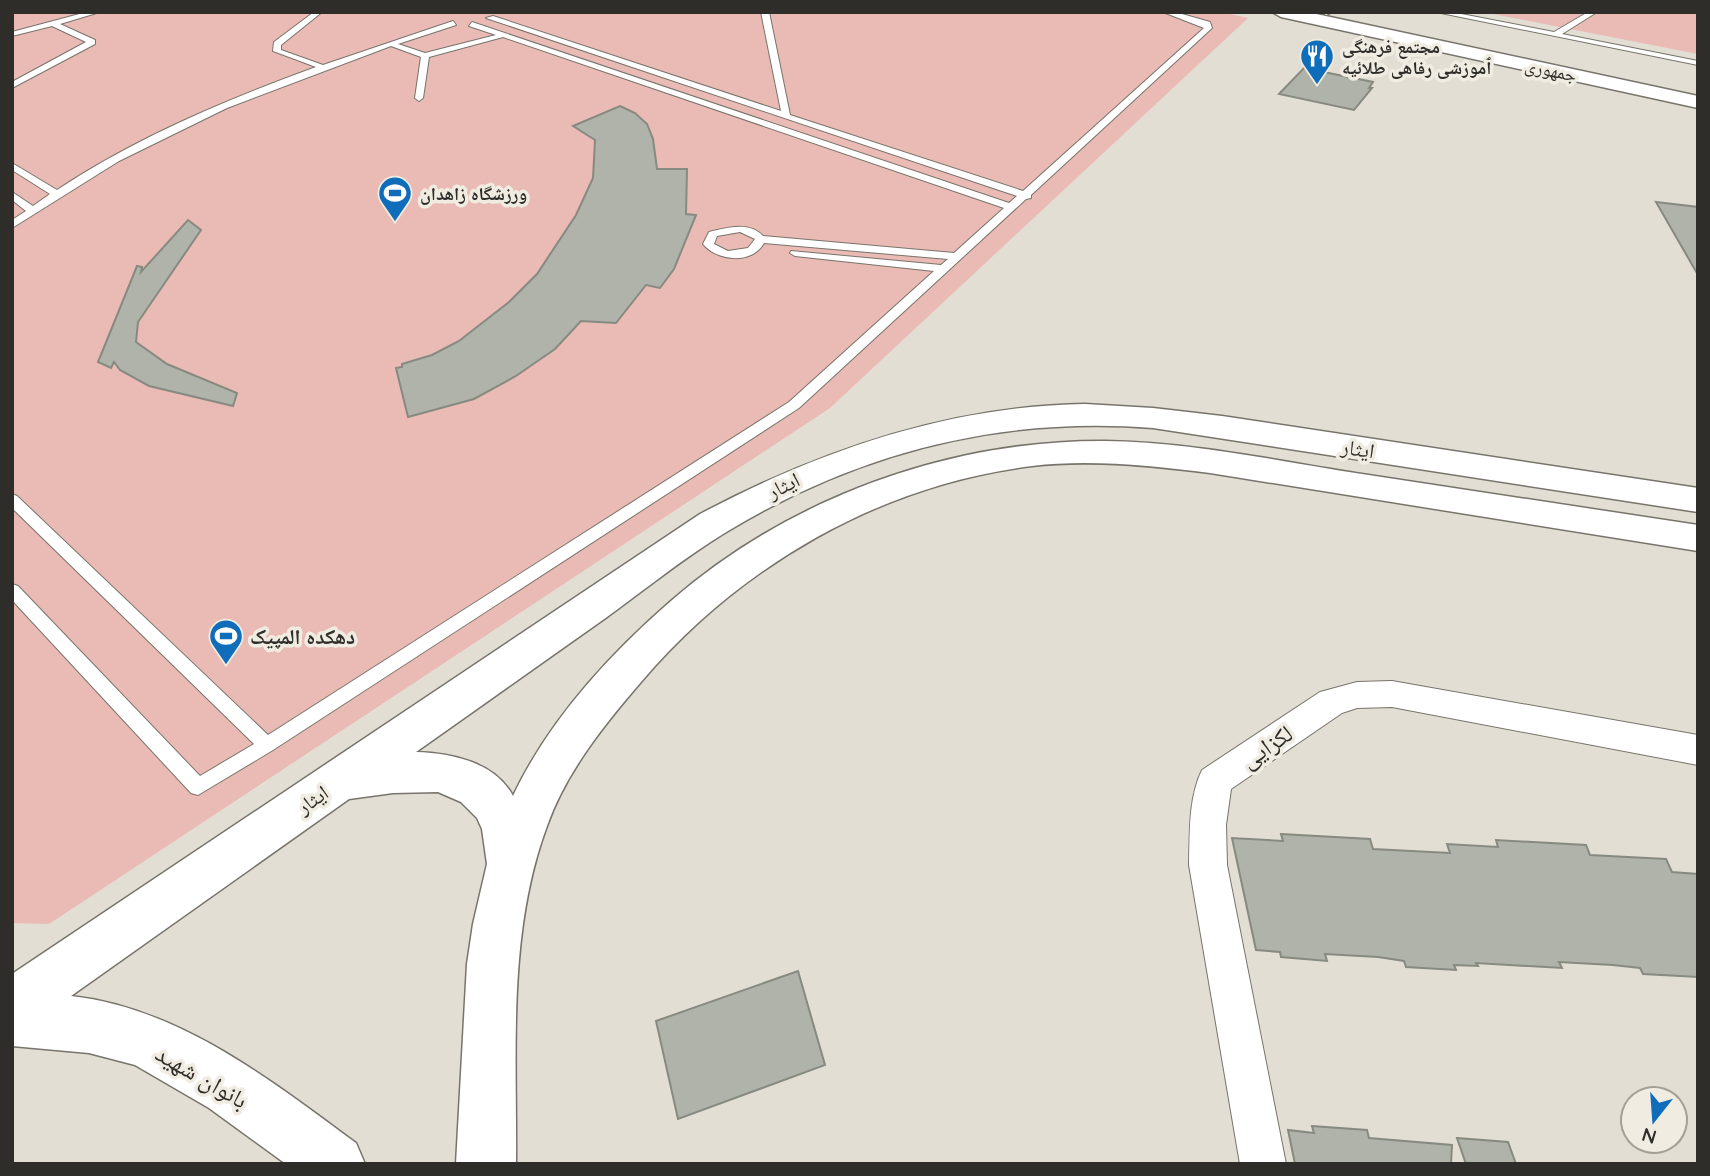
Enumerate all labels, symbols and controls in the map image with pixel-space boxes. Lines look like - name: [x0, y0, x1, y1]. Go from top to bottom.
- place label: مجتمع فرهنگی ٱموزشی رفاهی طلائیه: [1342, 35, 1491, 79]
- restaurant icon: مجتمع فرهنگی ٱموزشی رفاهی طلائیه: [1298, 37, 1336, 86]
- street label: جمهوری: [1523, 53, 1579, 87]
- sports icon: ورزشگاه زاهدان: [376, 174, 414, 223]
- place label: ورزشگاه زاهدان: [420, 182, 527, 205]
- street label: ایثار: [1339, 432, 1376, 463]
- street label: ایثار: [761, 466, 804, 504]
- sports icon: دهکده المپیک: [207, 617, 245, 666]
- place label: دهکده المپیک: [250, 623, 355, 649]
- street label: لکزایی: [1234, 718, 1298, 774]
- street label: ایثار: [290, 779, 333, 820]
- street label: بانوان شهید: [150, 1038, 254, 1114]
- north arrow: [1619, 1085, 1689, 1155]
- text: N: [1639, 1123, 1659, 1150]

